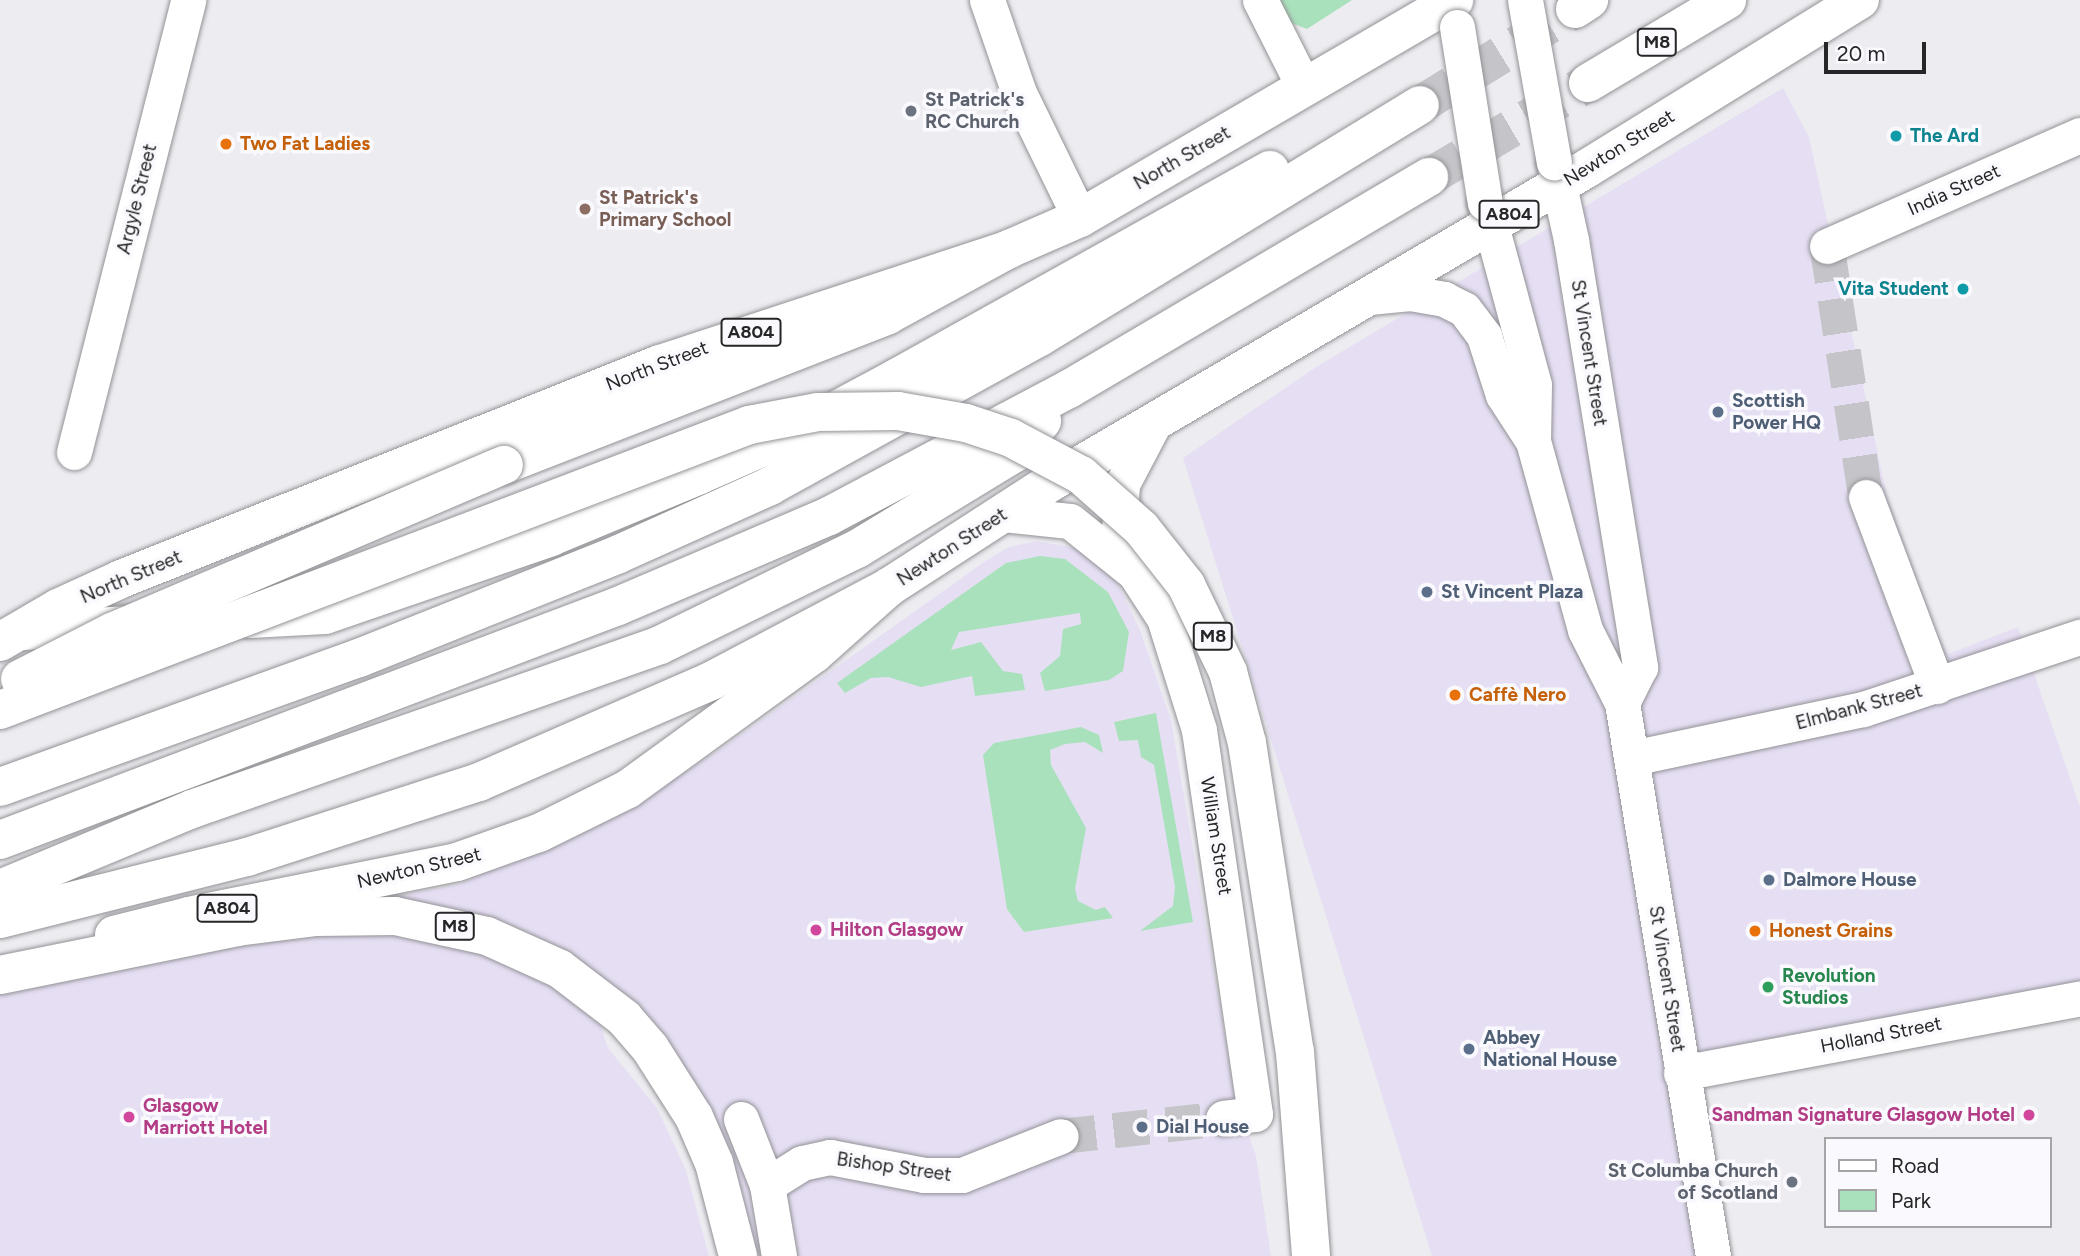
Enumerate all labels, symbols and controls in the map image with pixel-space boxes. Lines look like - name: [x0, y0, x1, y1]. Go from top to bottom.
- road number: M8: [1636, 28, 1678, 56]
- scale bar: [1828, 28, 1930, 72]
- text: 20 m: [1837, 41, 1885, 66]
- place label: St Patrick's RC Church: [925, 89, 1024, 133]
- marker: St Patrick's RC Church: [903, 103, 919, 119]
- street label: Newton Street: [1559, 105, 1679, 191]
- street label: North Street: [1130, 121, 1234, 195]
- place label: The Ard: [1910, 125, 1979, 147]
- marker: The Ard: [1888, 128, 1904, 144]
- place label: Two Fat Ladies: [240, 133, 370, 155]
- marker: Two Fat Ladies: [218, 136, 234, 152]
- street label: Argyle Street: [112, 141, 162, 257]
- street label: India Street: [1904, 159, 2004, 221]
- place label: St Patrick's Primary School: [599, 187, 731, 231]
- road number: A804: [1478, 200, 1540, 229]
- marker: St Patrick's Primary School: [577, 201, 593, 217]
- street label: St Vincent Street: [1566, 278, 1612, 428]
- place label: Vita Student: [1838, 278, 1949, 300]
- marker: Vita Student: [1955, 281, 1971, 297]
- road number: A804: [720, 318, 782, 346]
- street label: North Street: [603, 336, 711, 396]
- place label: Scottish Power HQ: [1732, 390, 1821, 434]
- marker: Scottish Power HQ: [1710, 404, 1726, 420]
- street label: Newton Street: [893, 503, 1011, 591]
- street label: North Street: [77, 545, 185, 609]
- place label: St Vincent Plaza: [1441, 581, 1583, 603]
- marker: St Vincent Plaza: [1419, 584, 1435, 600]
- road number: M8: [1192, 622, 1234, 650]
- street label: Elmbank Street: [1793, 679, 1925, 735]
- place label: Caffè Nero: [1469, 684, 1566, 706]
- marker: Caffè Nero: [1447, 687, 1463, 703]
- street label: William Street: [1195, 775, 1237, 897]
- street label: Newton Street: [355, 843, 483, 893]
- place label: Dalmore House: [1783, 869, 1916, 891]
- marker: Dalmore House: [1761, 872, 1777, 888]
- road number: A804: [196, 894, 258, 923]
- street label: St Vincent Street: [1644, 904, 1690, 1054]
- road number: M8: [434, 911, 476, 940]
- place label: Hilton Glasgow: [830, 919, 963, 941]
- place label: Honest Grains: [1769, 920, 1893, 942]
- marker: Hilton Glasgow: [808, 922, 824, 938]
- marker: Honest Grains: [1747, 923, 1763, 939]
- place label: Revolution Studios: [1782, 965, 1876, 1009]
- marker: Revolution Studios: [1760, 979, 1776, 995]
- street label: Holland Street: [1818, 1012, 1944, 1058]
- place label: Abbey National House: [1483, 1027, 1617, 1071]
- marker: Abbey National House: [1461, 1041, 1477, 1057]
- place label: Glasgow Marriott Hotel: [143, 1095, 268, 1139]
- place label: Sandman Signature Glasgow Hotel: [1712, 1104, 2015, 1126]
- marker: Sandman Signature Glasgow Hotel: [2021, 1107, 2037, 1123]
- marker: Glasgow Marriott Hotel: [121, 1109, 137, 1125]
- place label: Dial House: [1156, 1116, 1249, 1138]
- marker: Dial House: [1134, 1119, 1150, 1135]
- legend: [1825, 1137, 2052, 1228]
- street label: Bishop Street: [835, 1148, 953, 1186]
- text: Road: [1891, 1153, 1939, 1178]
- place label: St Columba Church of Scotland: [1608, 1160, 1778, 1204]
- marker: St Columba Church of Scotland: [1784, 1174, 1800, 1190]
- text: Park: [1891, 1188, 1931, 1213]

